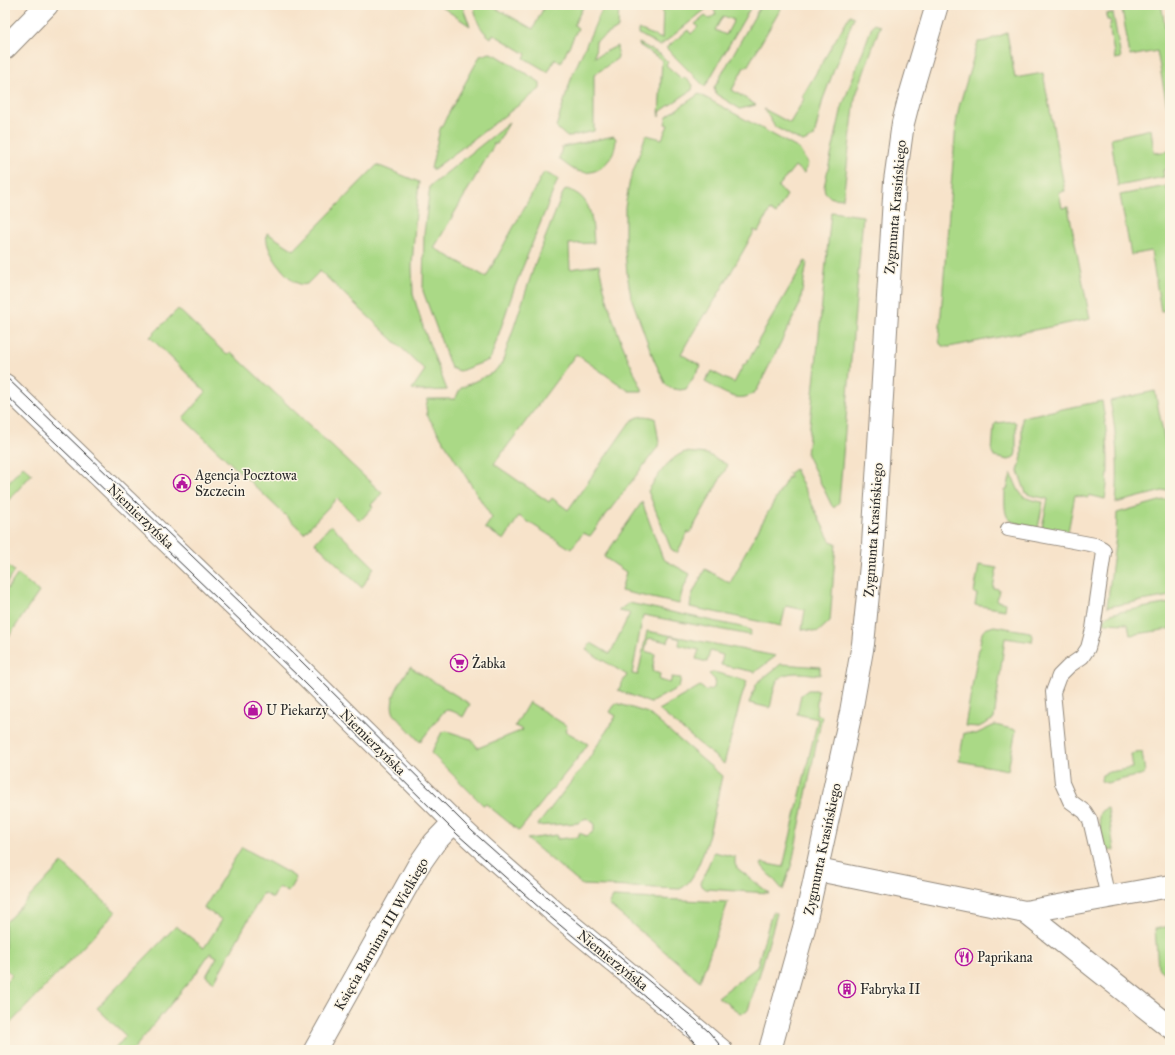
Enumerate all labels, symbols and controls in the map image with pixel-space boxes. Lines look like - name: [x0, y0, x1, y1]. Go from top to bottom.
- street label: Zygmunta Krasińskiego: [881, 139, 910, 275]
- street label: Zygmunta Krasińskiego: [860, 462, 887, 598]
- place label: Agencja Pocztowa Szczecin: [194, 467, 297, 500]
- public building icon: Agencja Pocztowa Szczecin: [172, 473, 192, 493]
- street label: Niemierzyńska: [104, 480, 178, 552]
- supermarket icon: Żabka: [449, 653, 469, 673]
- place label: Żabka: [472, 654, 506, 672]
- shop icon: U Piekarzy: [243, 700, 263, 720]
- place label: U Piekarzy: [266, 702, 329, 719]
- street label: Niemierzyńska: [336, 706, 409, 779]
- street label: Zygmunta Krasińskiego: [800, 781, 845, 917]
- street label: Księcia Barnima III Wielkiego: [331, 855, 432, 1014]
- street label: Niemierzyńska: [574, 927, 652, 994]
- restaurant icon: Paprikana: [954, 947, 974, 967]
- place label: Paprikana: [977, 949, 1033, 966]
- building icon: Fabryka II: [837, 979, 857, 999]
- place label: Fabryka II: [860, 981, 921, 998]

